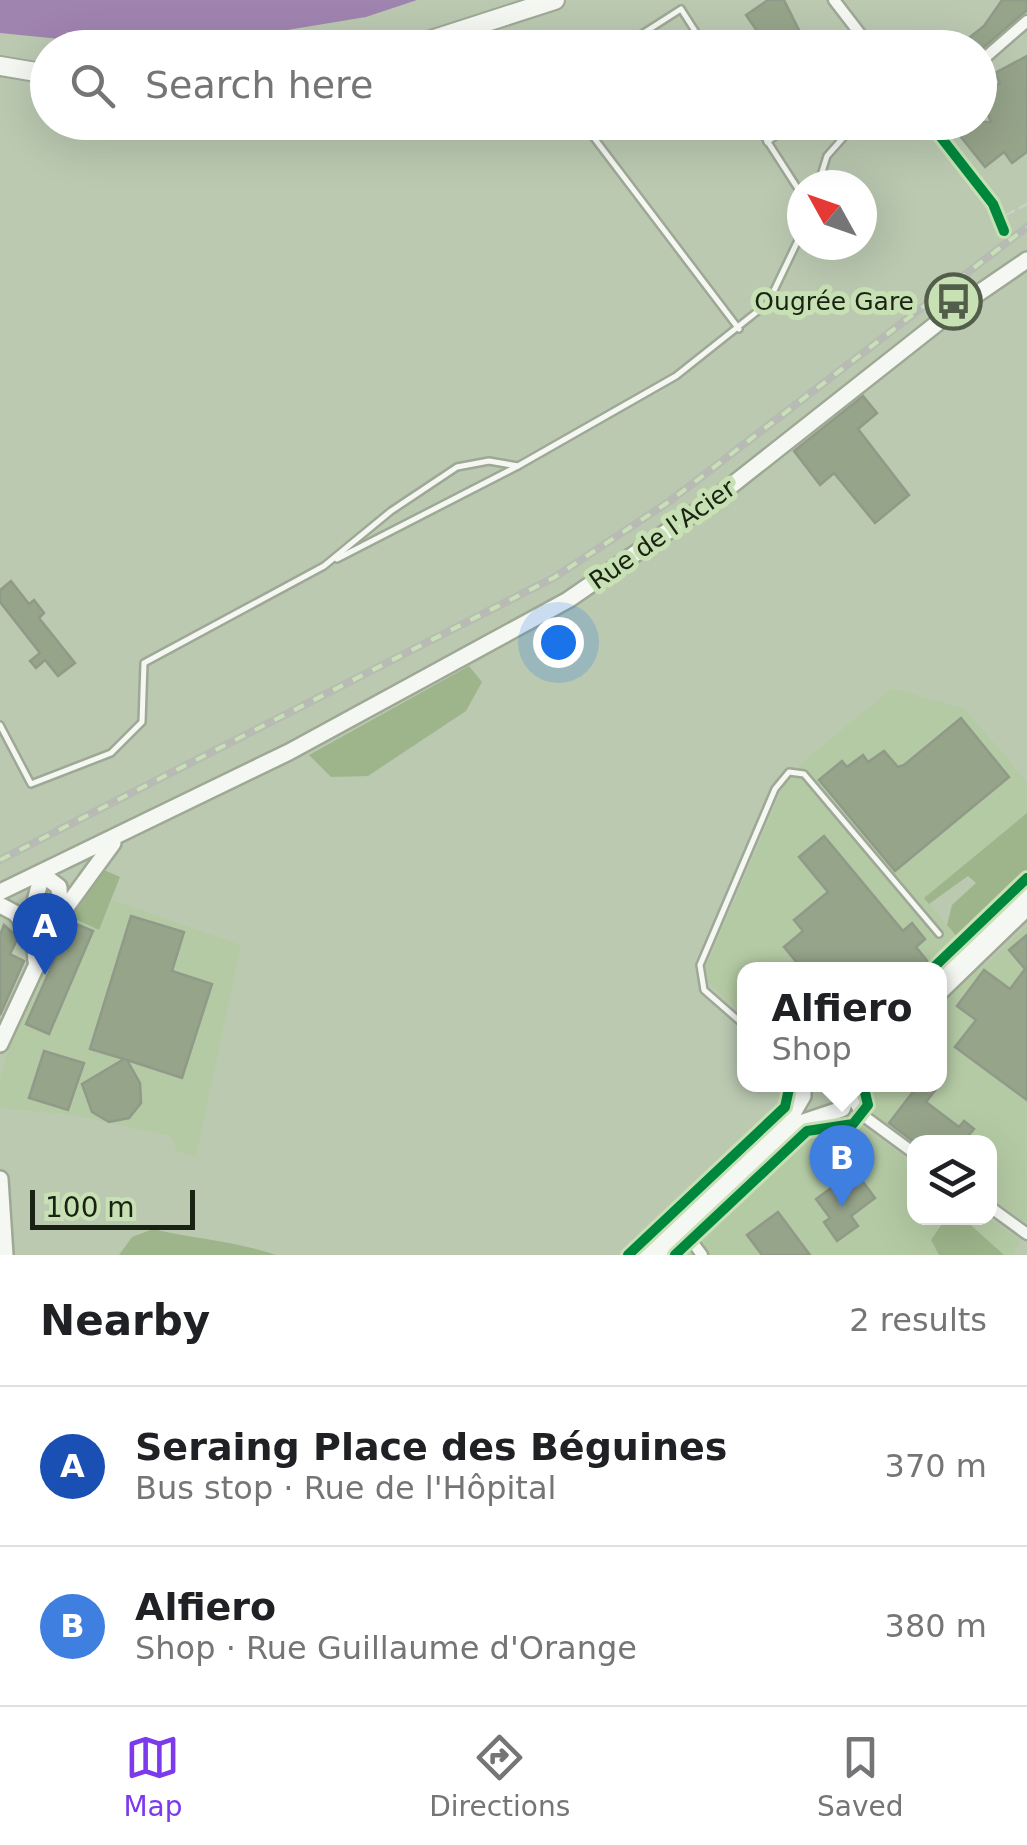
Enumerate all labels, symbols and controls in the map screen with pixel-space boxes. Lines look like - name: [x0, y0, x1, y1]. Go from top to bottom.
- search box: [30, 30, 997, 140]
- icon: search: [65, 58, 120, 113]
- text: Search here: [145, 63, 373, 107]
- north arrow: [787, 170, 877, 260]
- bus stop icon: Ougrée Gare: [923, 271, 983, 331]
- place label: Ougrée Gare: [754, 287, 914, 316]
- street label: Rue de l'Acier: [584, 473, 741, 595]
- your location: [533, 617, 584, 668]
- pin: A: [12, 892, 78, 975]
- popup: [737, 962, 947, 1092]
- text: Alfiero: [771, 986, 913, 1030]
- text: Shop: [771, 1030, 852, 1068]
- pin: B: [810, 1124, 874, 1207]
- map controls: [907, 1135, 997, 1225]
- button: layers: [907, 1135, 997, 1225]
- scale bar: [30, 1185, 195, 1230]
- text: 100 m: [45, 1191, 135, 1224]
- text: Nearby: [40, 1296, 210, 1345]
- text: 2 results: [849, 1301, 987, 1339]
- text: Seraing Place des Béguines: [135, 1425, 727, 1469]
- text: A: [60, 1447, 85, 1485]
- text: 370 m: [885, 1447, 987, 1485]
- text: Bus stop · Rue de l'Hôpital: [135, 1469, 556, 1507]
- text: Alfiero: [135, 1585, 276, 1629]
- text: B: [60, 1607, 85, 1645]
- text: 380 m: [885, 1607, 987, 1645]
- text: Shop · Rue Guillaume d'Orange: [135, 1629, 637, 1667]
- tab: Map: [123, 1730, 182, 1823]
- tab: Directions: [429, 1730, 570, 1823]
- tab: Saved: [817, 1730, 904, 1823]

